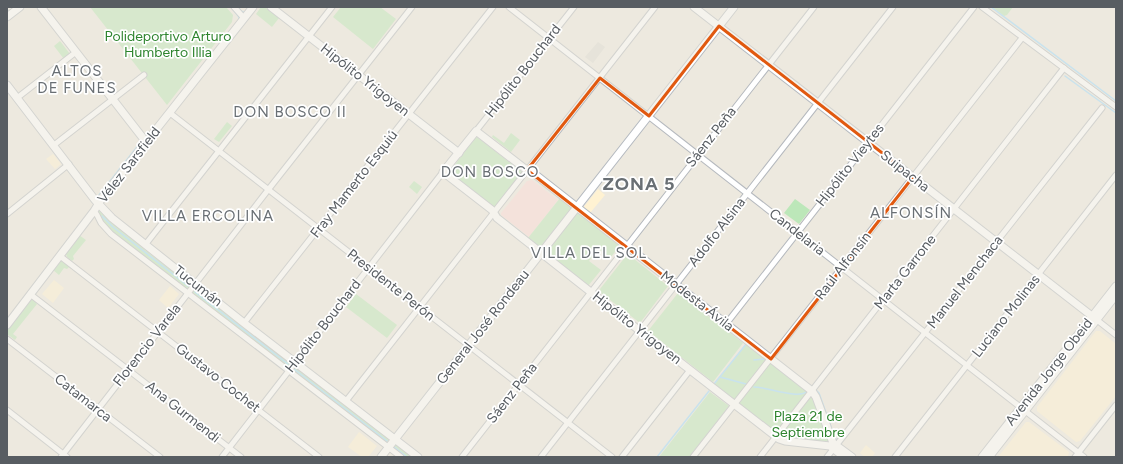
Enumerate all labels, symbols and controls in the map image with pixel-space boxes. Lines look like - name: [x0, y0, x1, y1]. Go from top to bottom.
- street label: Hipólito Bouchard: [481, 21, 565, 121]
- park label: Polideportivo Arturo Humberto Illia: [105, 28, 231, 61]
- street label: Hipólito Yrigoyen: [317, 40, 413, 120]
- district label: ALTOS DE FUNES: [37, 62, 117, 97]
- district label: DON BOSCO II: [233, 103, 347, 121]
- street label: Sáenz Peña: [682, 103, 740, 171]
- street label: Hipólito Vieytes: [812, 120, 888, 210]
- street label: Vélez Sarsfield: [94, 123, 164, 207]
- street label: Fray Mamerto Esquiú: [307, 127, 401, 241]
- street label: Suipacha: [877, 147, 933, 195]
- district label: DON BOSCO: [441, 163, 539, 181]
- district label: ZONA 5: [602, 173, 676, 195]
- street label: Adolfo Alsina: [685, 194, 749, 270]
- district label: ALFONSÍN: [870, 204, 952, 222]
- street label: Candelaria: [766, 205, 828, 259]
- district label: VILLA ERCOLINA: [142, 207, 274, 225]
- street label: Raúl Alfonsín: [811, 229, 875, 303]
- street label: Marta Garrone: [870, 231, 940, 313]
- street label: Manuel Menchaca: [923, 232, 1007, 332]
- district label: VILLA DEL SOL: [531, 244, 647, 262]
- street label: Presidente Perón: [344, 246, 438, 325]
- street label: Tucumán: [170, 262, 226, 310]
- street label: General José Rondeau: [433, 266, 533, 388]
- street label: Modesta Ávila: [657, 267, 737, 335]
- street label: Luciano Molinas: [968, 271, 1044, 361]
- street label: Hipólito Bouchard: [281, 276, 365, 376]
- street label: Hipólito Yrigoyen: [589, 288, 685, 368]
- street label: Florencio Varela: [109, 300, 185, 390]
- street label: Avenida Jorge Obeid: [1002, 315, 1096, 429]
- street label: Gustavo Cochet: [172, 340, 264, 416]
- street label: Sáenz Peña: [483, 359, 541, 427]
- street label: Catamarca: [51, 370, 115, 426]
- street label: Ana Gurmendi: [142, 378, 224, 446]
- park label: Plaza 21 de Septiembre: [771, 408, 845, 441]

